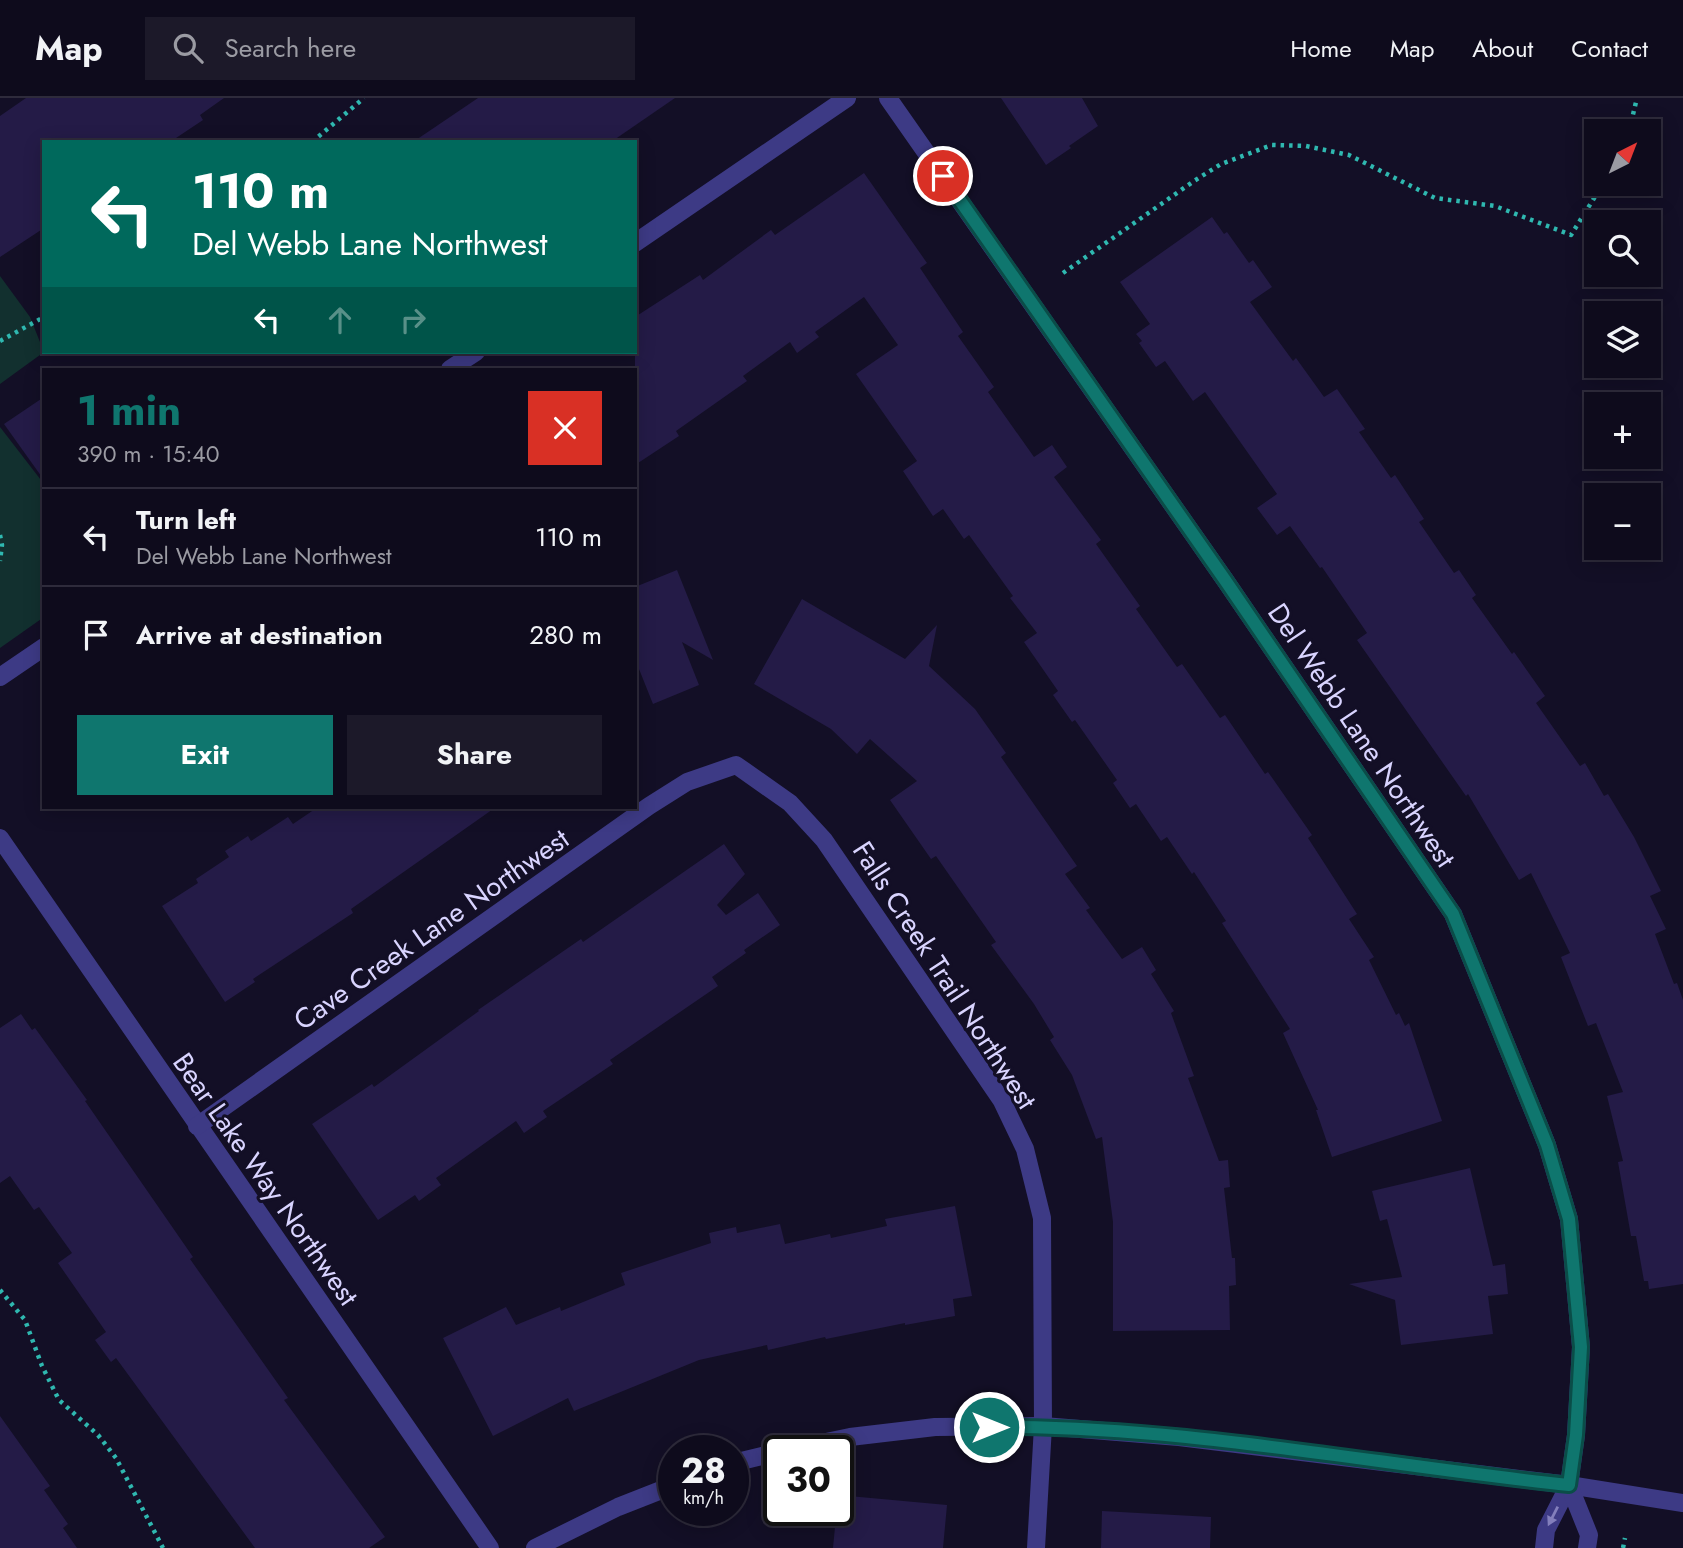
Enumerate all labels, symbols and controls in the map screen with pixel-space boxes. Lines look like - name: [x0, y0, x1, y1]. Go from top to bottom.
- search box: [145, 17, 635, 80]
- text: Map: [35, 25, 103, 72]
- icon: search: [169, 29, 207, 67]
- text: Search here: [225, 29, 356, 67]
- text: Home: [1290, 31, 1352, 66]
- text: Map: [1390, 31, 1434, 66]
- text: About: [1472, 31, 1533, 66]
- text: Contact: [1571, 31, 1648, 66]
- north arrow: [1584, 119, 1661, 196]
- map controls: [1584, 119, 1661, 560]
- pin: [913, 146, 973, 206]
- text: 110 m: [192, 156, 329, 226]
- icon: arrive: [924, 157, 962, 195]
- icon: left: [77, 168, 168, 259]
- button: search: [1584, 210, 1661, 287]
- text: Del Webb Lane Northwest: [192, 221, 547, 267]
- icon: left: [248, 301, 286, 339]
- icon: ahead: [321, 301, 359, 339]
- icon: right: [394, 301, 432, 339]
- button: layers: [1584, 301, 1661, 378]
- text: 1 min: [77, 380, 181, 441]
- button: close: [528, 391, 602, 465]
- button: +: [1584, 392, 1661, 469]
- text: 390 m · 15:40: [77, 437, 220, 471]
- button: −: [1584, 483, 1661, 560]
- text: Turn left: [136, 501, 236, 539]
- icon: left: [77, 518, 115, 556]
- text: 110 m: [535, 518, 602, 556]
- text: Del Webb Lane Northwest: [136, 539, 391, 573]
- street label: Del Webb Lane Northwest: [1258, 595, 1466, 876]
- icon: arrive: [77, 616, 115, 654]
- text: Arrive at destination: [136, 616, 383, 654]
- text: 280 m: [529, 616, 602, 654]
- button: Exit: [77, 715, 333, 795]
- button: Share: [347, 715, 602, 795]
- street label: Cave Creek Lane Northwest: [285, 818, 577, 1040]
- street label: Falls Creek Trail Northwest: [842, 833, 1047, 1118]
- street label: Bear Lake Way Northwest: [163, 1045, 369, 1314]
- position arrow: [952, 1390, 1026, 1464]
- speed limit sign: 30: [763, 1435, 854, 1526]
- text: 28: [681, 1446, 726, 1496]
- text: km/h: [683, 1485, 724, 1511]
- one-way arrow: [1548, 1506, 1559, 1526]

